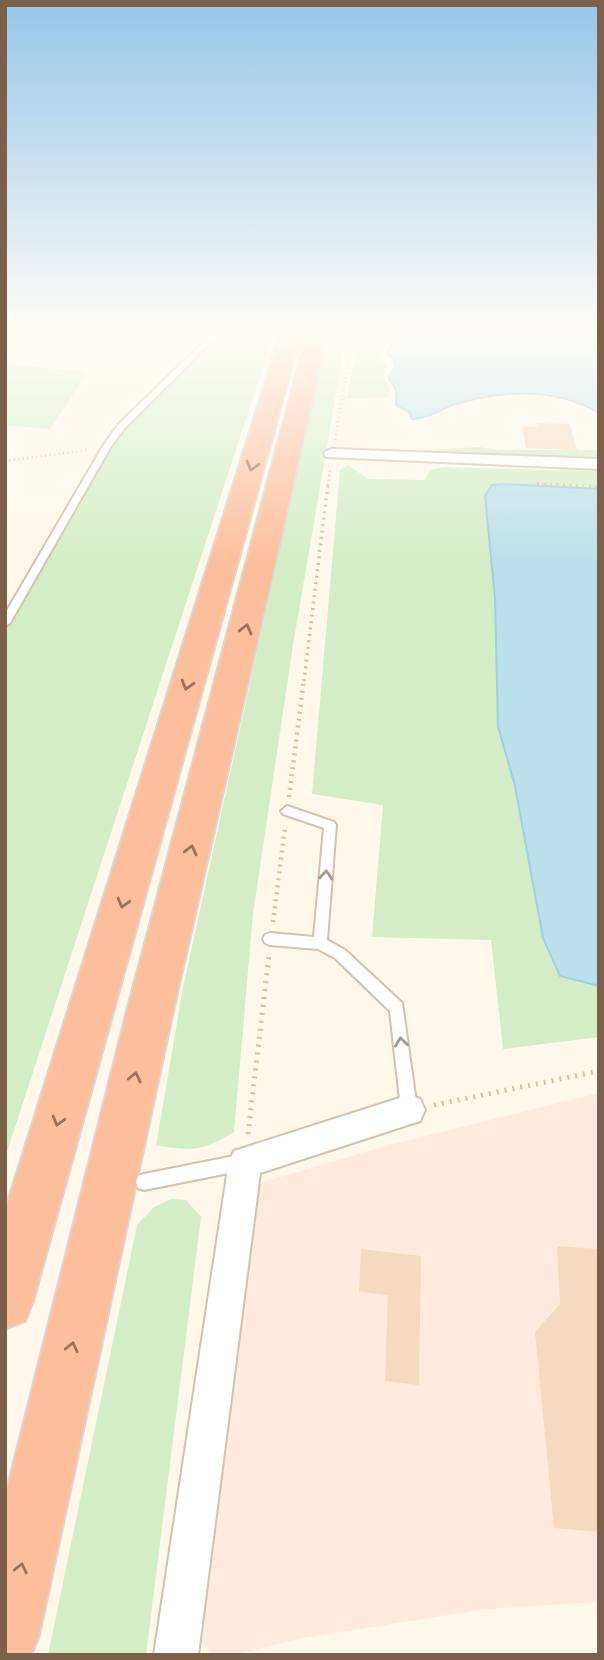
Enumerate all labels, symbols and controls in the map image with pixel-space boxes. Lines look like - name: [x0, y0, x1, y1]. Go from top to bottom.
- one-way arrow: [245, 460, 260, 472]
- one-way arrow: [237, 623, 252, 635]
- one-way arrow: [181, 678, 196, 690]
- one-way arrow: [182, 844, 197, 856]
- one-way arrow: [318, 870, 333, 881]
- one-way arrow: [116, 896, 131, 908]
- one-way arrow: [393, 1036, 408, 1048]
- one-way arrow: [127, 1072, 141, 1084]
- one-way arrow: [52, 1115, 67, 1127]
- one-way arrow: [64, 1341, 79, 1353]
- one-way arrow: [13, 1563, 27, 1575]

